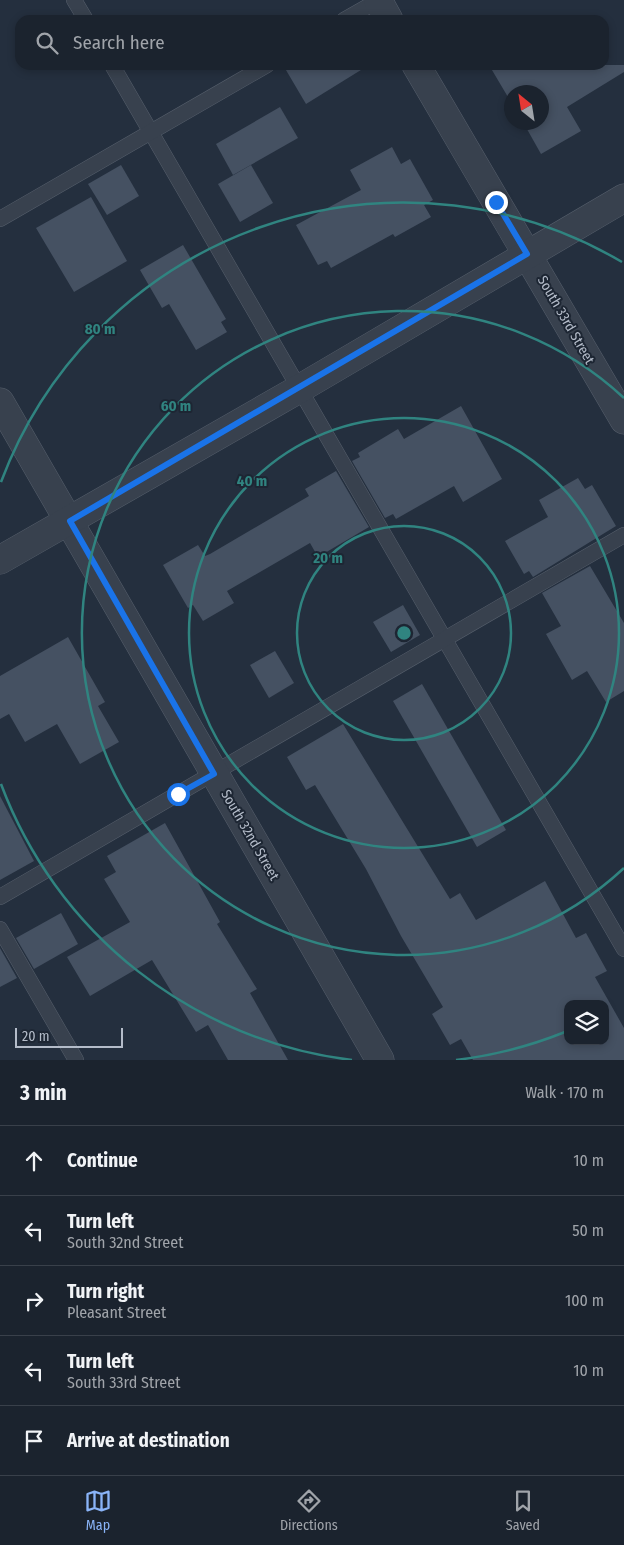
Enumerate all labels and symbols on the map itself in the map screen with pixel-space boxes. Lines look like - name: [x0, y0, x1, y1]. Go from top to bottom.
- north arrow: [504, 85, 549, 130]
- route end: [485, 191, 508, 214]
- street label: South 33rd Street: [534, 273, 598, 368]
- text: 80 m: [85, 320, 115, 338]
- text: 60 m: [161, 397, 191, 415]
- text: 40 m: [237, 472, 267, 490]
- text: 20 m: [312, 549, 343, 567]
- centre of rings: [395, 624, 413, 642]
- route start: [167, 783, 190, 806]
- street label: South 32nd Street: [217, 787, 283, 884]
- scale bar: [15, 1025, 122, 1048]

